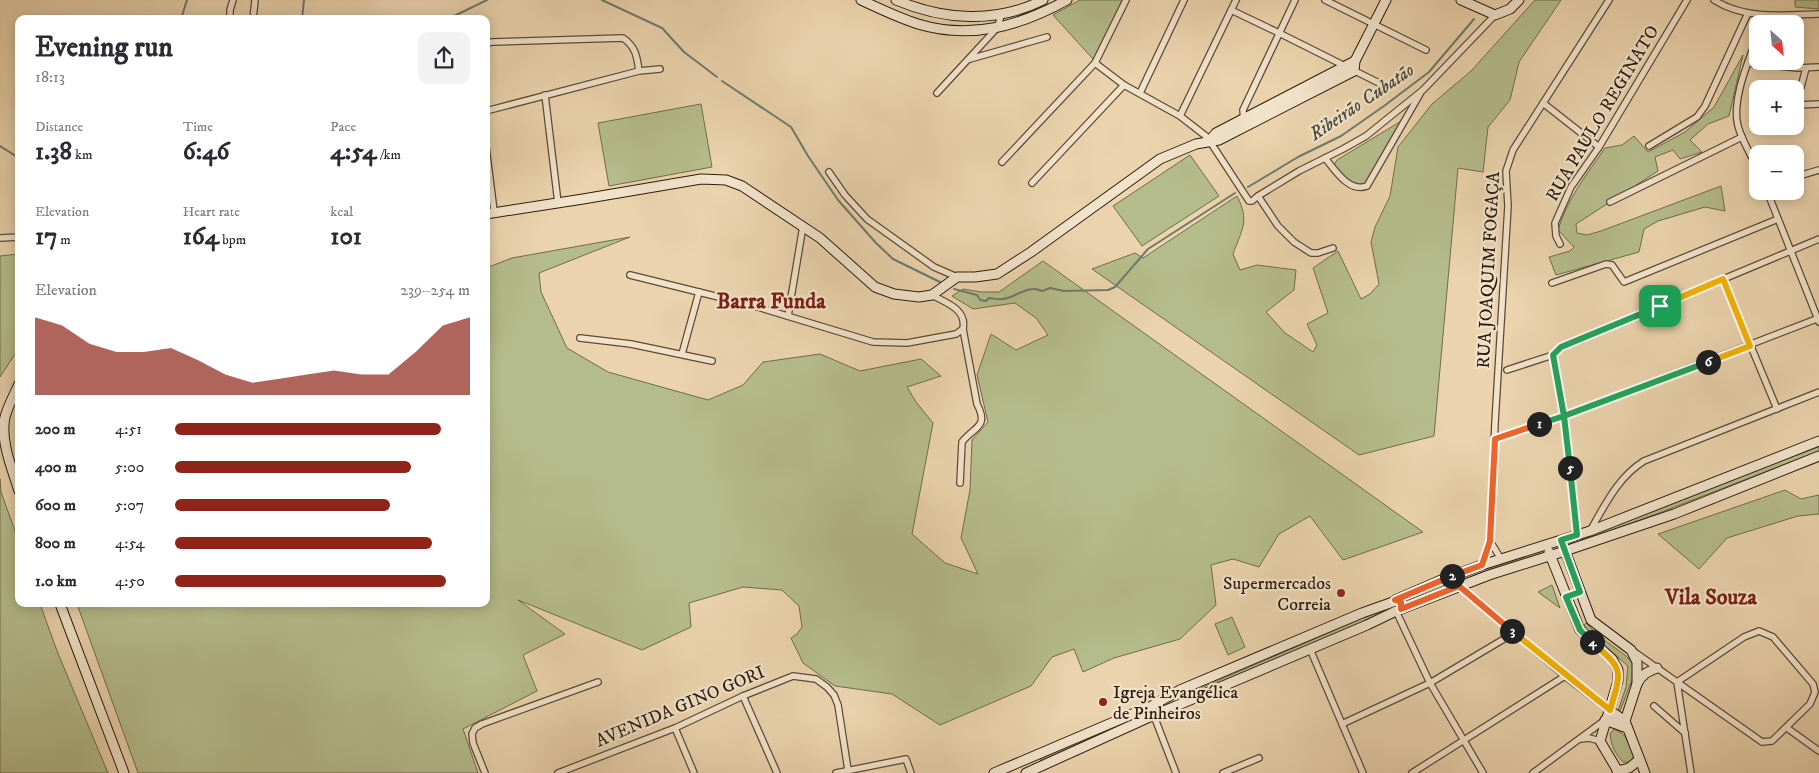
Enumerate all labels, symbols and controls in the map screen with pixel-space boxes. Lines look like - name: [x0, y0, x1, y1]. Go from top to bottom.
- north arrow: [1749, 15, 1804, 70]
- map controls: [1749, 15, 1804, 200]
- street label: RUA PAULO REGINATO: [1542, 21, 1664, 206]
- text: Evening run: [35, 30, 173, 65]
- button: share: [418, 32, 470, 84]
- water label: Ribeirão Cubatão: [1304, 59, 1419, 146]
- text: 18:13: [35, 67, 65, 87]
- button: +: [1749, 80, 1804, 135]
- text: Distance: [35, 118, 83, 136]
- text: Time: [183, 118, 213, 136]
- text: Pace: [330, 118, 356, 136]
- text: 1.38: [35, 136, 72, 167]
- text: 6:46: [183, 136, 230, 167]
- text: 4:54: [330, 136, 377, 167]
- button: −: [1749, 145, 1804, 200]
- text: km: [72, 146, 92, 164]
- text: /km: [377, 146, 401, 164]
- street label: RUA JOAQUIM FOGAÇA: [1473, 170, 1505, 369]
- text: Elevation: [35, 203, 89, 221]
- text: Heart rate: [183, 203, 240, 221]
- text: kcal: [330, 203, 353, 221]
- text: 17: [35, 221, 57, 252]
- text: 164: [183, 221, 219, 252]
- text: 101: [330, 221, 362, 252]
- text: m: [57, 231, 71, 249]
- text: bpm: [219, 231, 246, 249]
- text: Elevation: [35, 280, 97, 300]
- text: 239–254 m: [400, 280, 470, 300]
- pin: [1639, 285, 1681, 327]
- district label: Barra Funda: [717, 288, 826, 315]
- icon: arrive: [1646, 292, 1674, 320]
- pin: 6: [1696, 350, 1720, 374]
- text: 6: [1705, 353, 1712, 371]
- pin: 1: [1526, 412, 1552, 436]
- text: 1: [1537, 415, 1542, 433]
- text: 200 m: [35, 419, 76, 439]
- text: 4:51: [115, 419, 142, 439]
- pin: 5: [1558, 456, 1582, 480]
- text: 400 m: [35, 457, 77, 477]
- text: 5:00: [115, 457, 144, 477]
- text: 5: [1567, 459, 1574, 477]
- text: 600 m: [35, 495, 76, 515]
- text: 5:07: [115, 495, 144, 515]
- text: 800 m: [35, 533, 76, 553]
- text: 4:54: [115, 533, 145, 553]
- pin: 2: [1440, 564, 1464, 588]
- text: 2: [1449, 567, 1456, 585]
- text: 1.0 km: [35, 571, 77, 591]
- text: 4:50: [115, 571, 145, 591]
- place label: Supermercados Correia: [1223, 573, 1331, 616]
- district label: Vila Souza: [1664, 584, 1758, 611]
- marker: Supermercados Correia: [1335, 587, 1347, 599]
- pin: 3: [1500, 618, 1524, 644]
- text: 3: [1510, 622, 1515, 640]
- pin: 4: [1580, 630, 1604, 654]
- text: 4: [1588, 633, 1597, 651]
- street label: AVENIDA GINO GORI: [593, 661, 768, 753]
- place label: Igreja Evangélica de Pinheiros: [1113, 682, 1239, 725]
- marker: Igreja Evangélica de Pinheiros: [1097, 696, 1109, 708]

